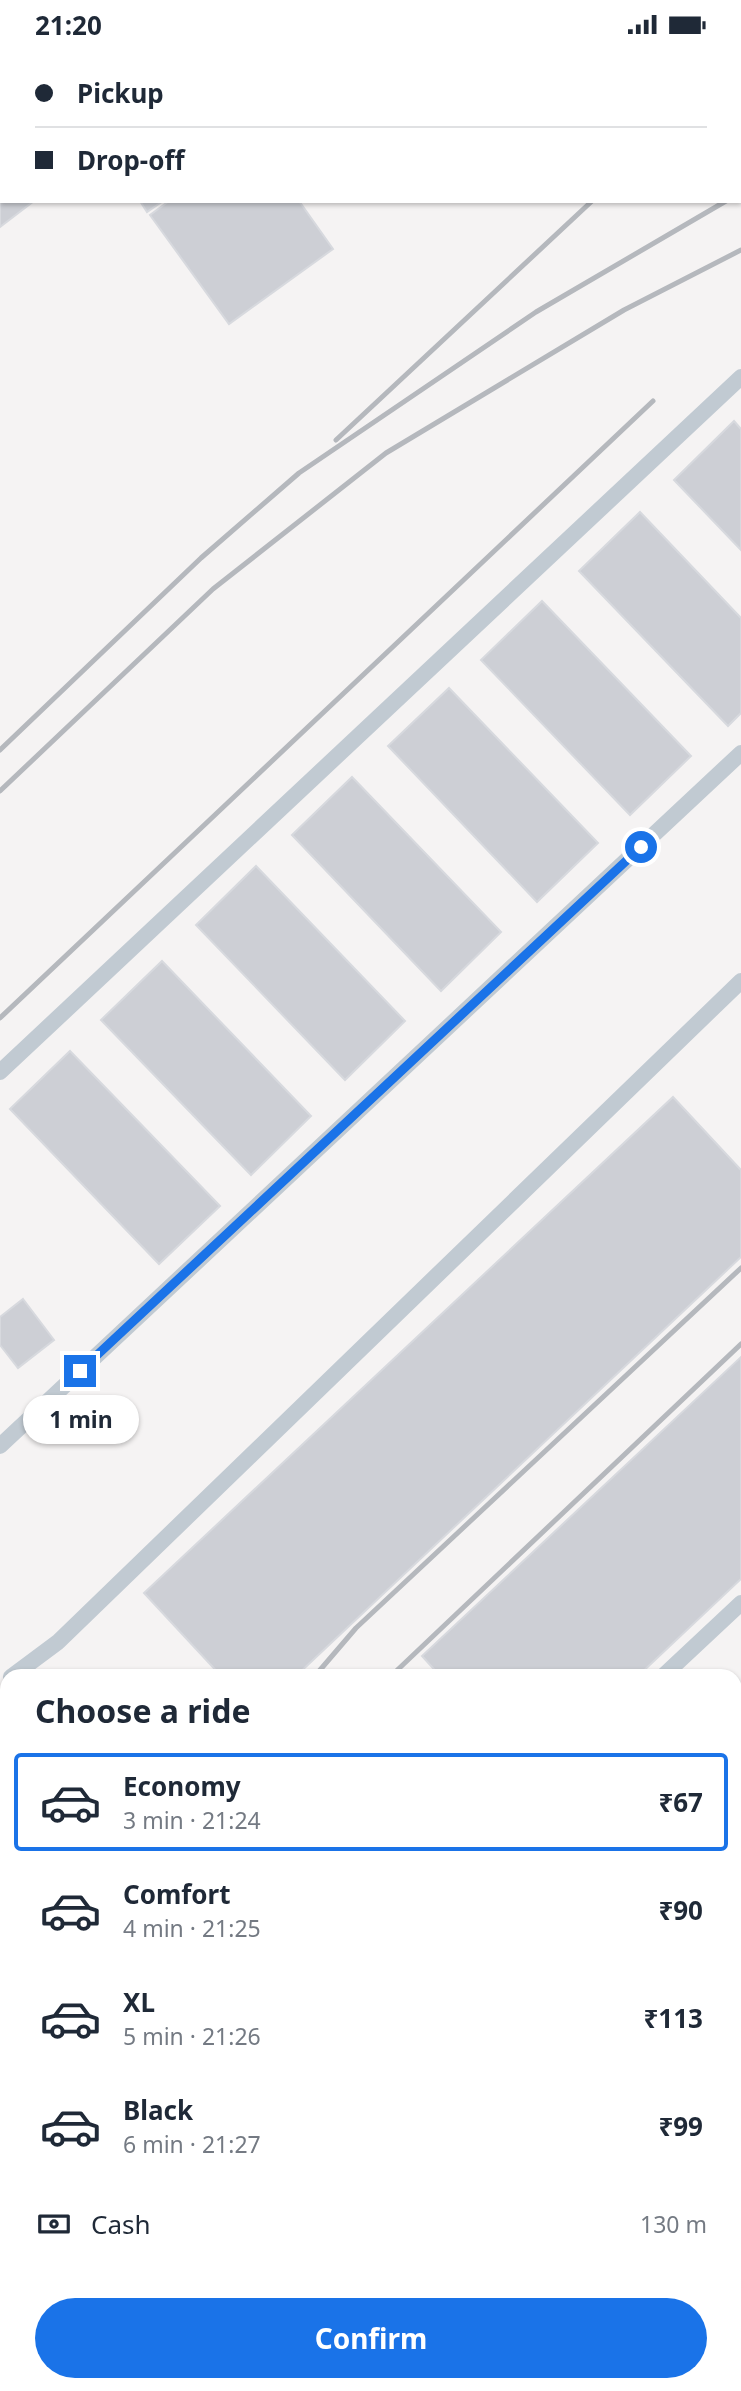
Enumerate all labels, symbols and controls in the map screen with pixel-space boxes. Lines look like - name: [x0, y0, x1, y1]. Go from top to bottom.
- text: 21:20: [35, 7, 102, 43]
- text: Pickup: [77, 75, 164, 111]
- text: Drop-off: [77, 142, 184, 178]
- route start: [625, 831, 657, 863]
- route end: [64, 1355, 96, 1387]
- callout: 1 min: [22, 1395, 138, 1445]
- text: 1 min: [49, 1403, 113, 1435]
- text: Choose a ride: [35, 1689, 251, 1732]
- text: Economy: [123, 1768, 241, 1804]
- icon: car: [39, 1771, 102, 1834]
- text: ₹67: [658, 1784, 703, 1820]
- text: 3 min · 21:24: [123, 1804, 261, 1836]
- text: Comfort: [123, 1876, 231, 1912]
- icon: car: [39, 1879, 102, 1942]
- text: ₹90: [658, 1892, 703, 1928]
- text: 4 min · 21:25: [123, 1912, 261, 1944]
- text: XL: [123, 1984, 155, 2020]
- icon: car: [39, 1987, 102, 2050]
- text: ₹113: [644, 2000, 703, 2036]
- text: 5 min · 21:26: [123, 2020, 261, 2052]
- text: Black: [123, 2092, 193, 2128]
- icon: car: [39, 2095, 102, 2158]
- text: ₹99: [658, 2108, 703, 2144]
- text: 6 min · 21:27: [123, 2128, 261, 2160]
- icon: cash: [35, 2205, 73, 2243]
- text: Cash: [91, 2206, 151, 2242]
- text: 130 m: [640, 2208, 707, 2240]
- button: Confirm: [35, 2298, 707, 2378]

